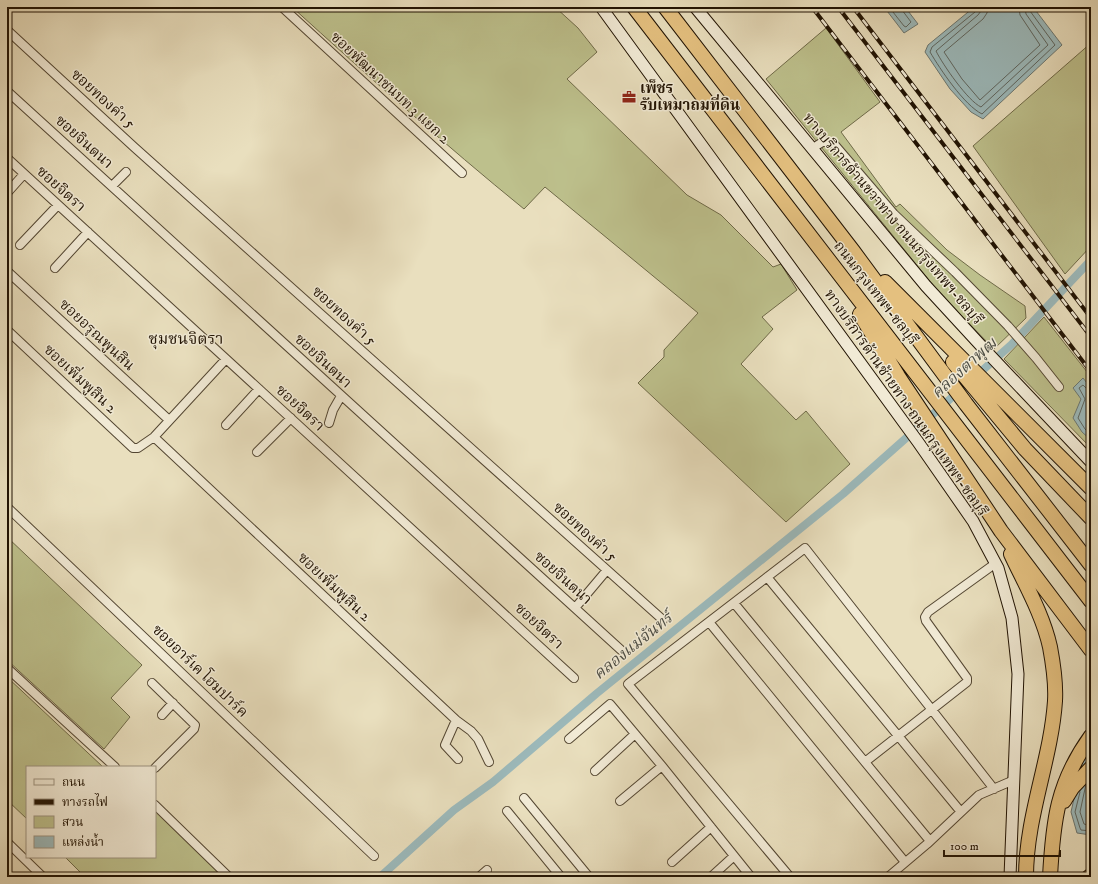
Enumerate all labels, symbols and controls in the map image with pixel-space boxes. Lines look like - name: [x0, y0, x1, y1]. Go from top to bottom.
- street label: ซอยพัฒนาชนบท 3 แยก 2: [326, 28, 454, 149]
- street label: ซอยทองคำ 5: [67, 65, 140, 133]
- place label: เพ็ชร รับเหมาถมที่ดิน: [640, 79, 740, 115]
- office icon: เพ็ชร รับเหมาถมที่ดิน: [621, 89, 637, 105]
- street label: ทางบริการด้านขวาทาง ถนนกรุงเทพฯ-ชลบุรี: [799, 109, 987, 329]
- street label: ซอยจินตนา: [51, 111, 117, 173]
- street label: ซอยจิตรา: [32, 162, 90, 216]
- street label: ถนนกรุงเทพฯ-ชลบุรี: [830, 237, 922, 349]
- street label: ซอยทองคำ 5: [308, 282, 381, 350]
- street label: ทางบริการด้านซ้ายทาง ถนนกรุงเทพฯ-ชลบุรี: [819, 286, 992, 521]
- street label: ซอยอรุณพูนสิน: [55, 295, 139, 376]
- district label: ชุมชนจิตรา: [149, 329, 223, 350]
- street label: ซอยจินตนา: [290, 330, 356, 392]
- water label: คลองตาพุฒ: [927, 332, 1002, 403]
- street label: ซอยเพิ่มพูสิน 2: [40, 339, 122, 418]
- street label: ซอยจิตรา: [272, 381, 328, 435]
- street label: ซอยทองคำ 5: [549, 498, 622, 566]
- street label: ซอยเพิ่มพูสิน 2: [294, 547, 376, 626]
- street label: ซอยจินตนา: [530, 547, 596, 609]
- street label: ซอยจิตรา: [511, 599, 567, 653]
- water label: คลองแม่จันทร์: [589, 606, 680, 684]
- street label: ซอยอาร์เค โฮมปาร์ค: [148, 619, 253, 722]
- legend: [26, 766, 156, 858]
- text: ถนน: [62, 775, 85, 790]
- text: ทางรถไฟ: [62, 793, 108, 810]
- text: สวน: [62, 815, 84, 830]
- scale bar: [944, 832, 1060, 858]
- text: แหล่งน้ำ: [62, 833, 104, 850]
- text: 100 m: [950, 839, 979, 854]

